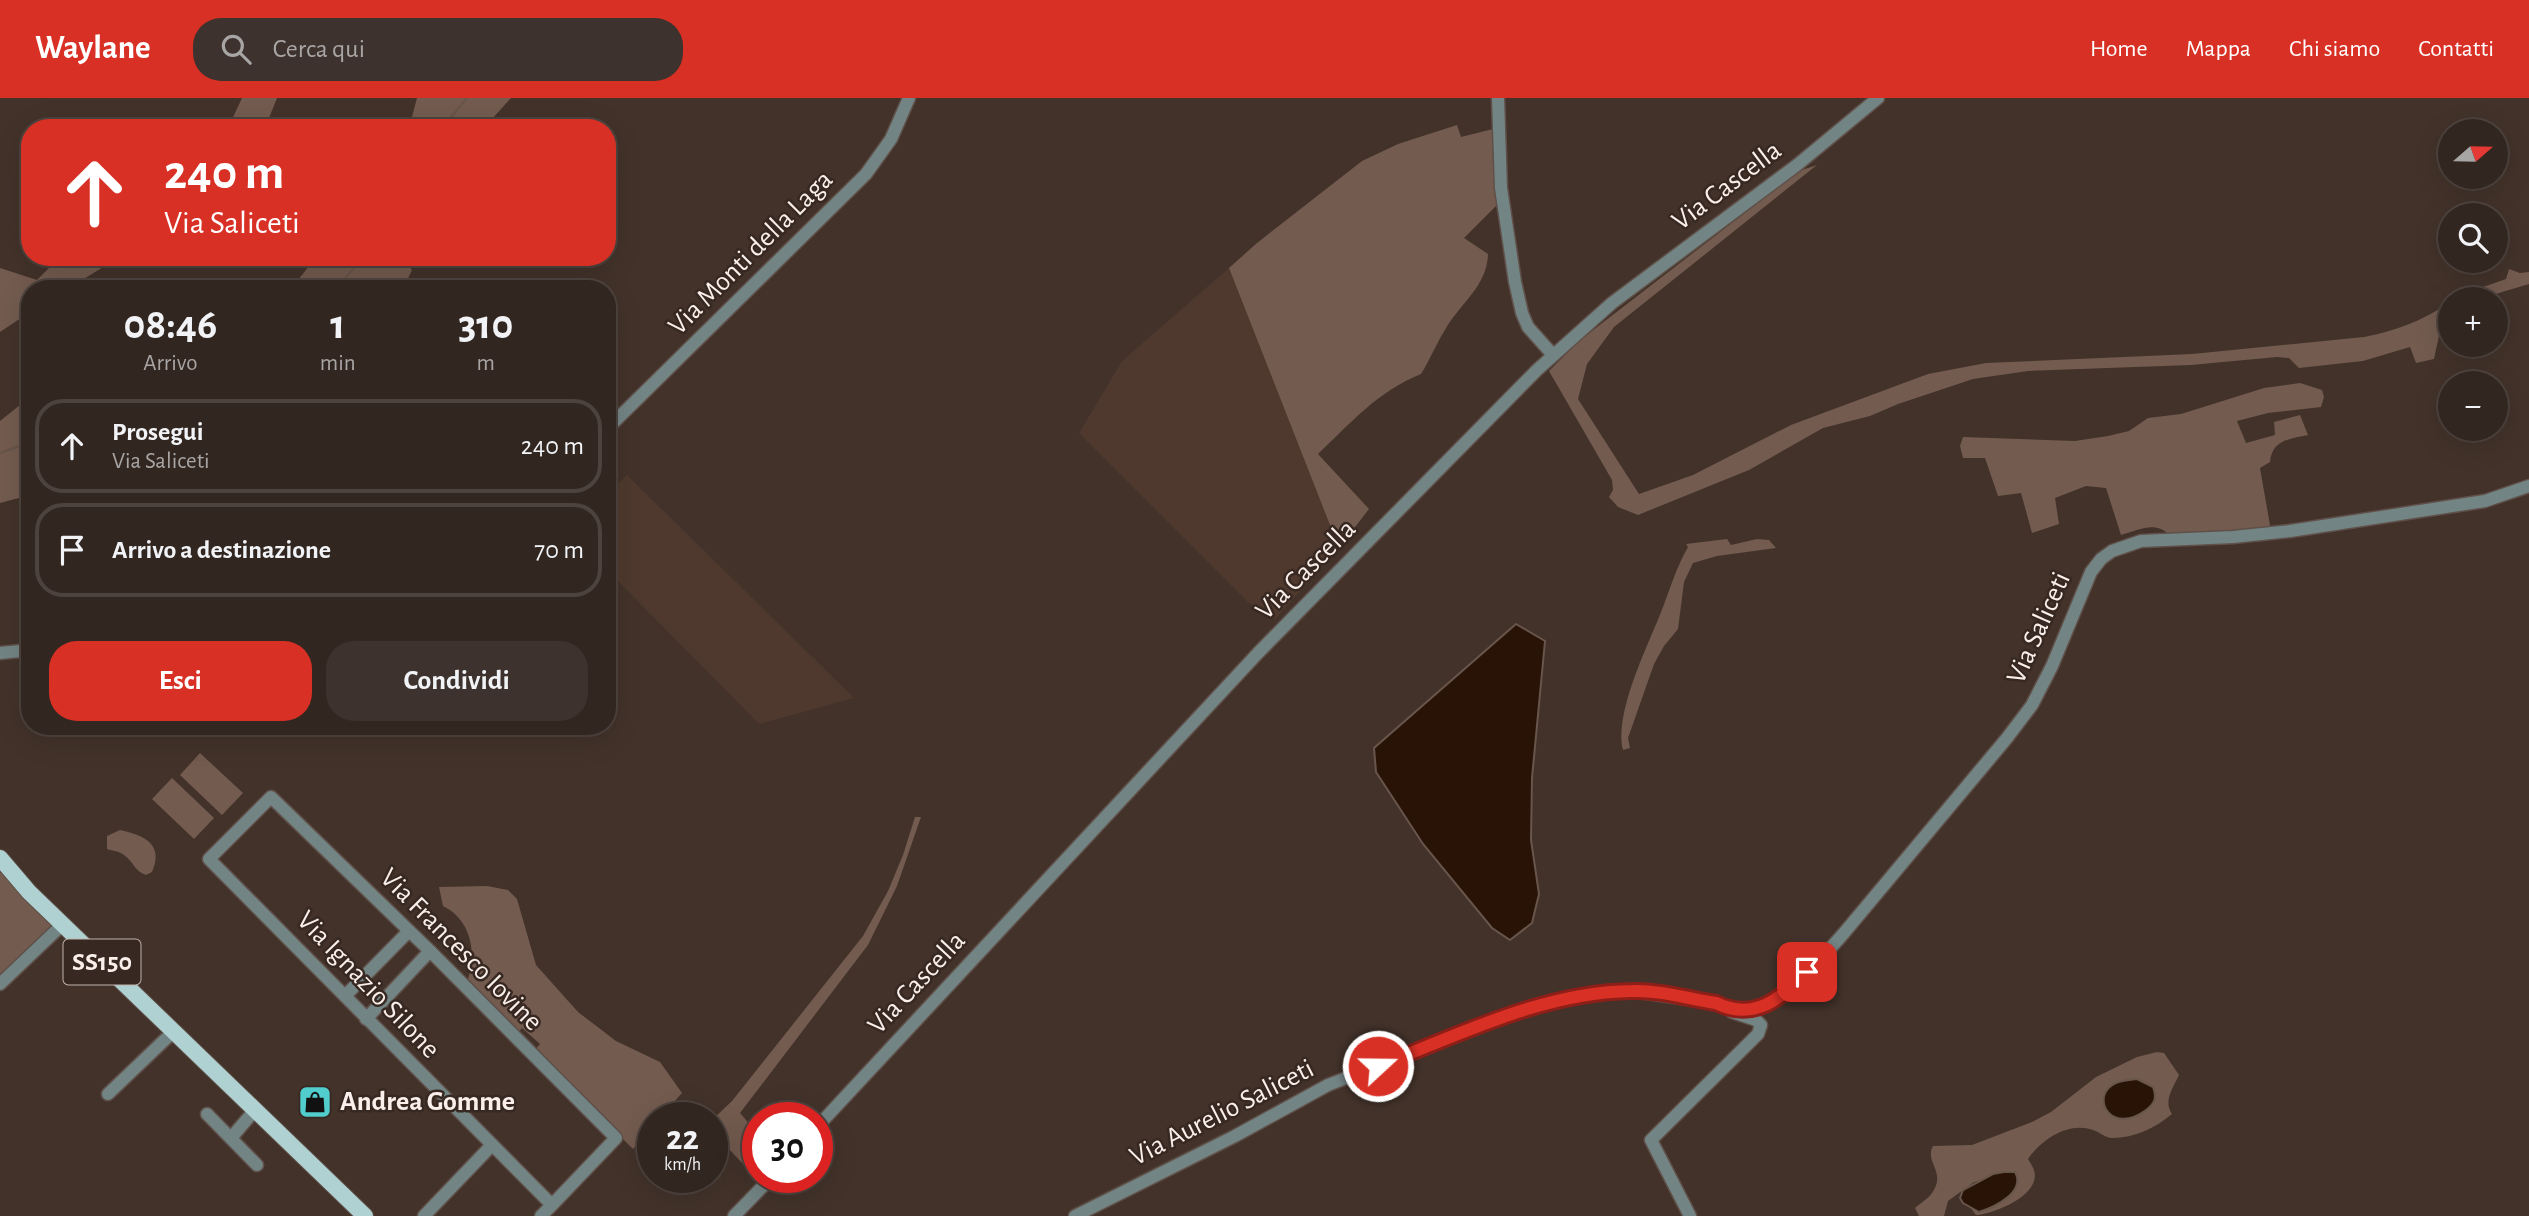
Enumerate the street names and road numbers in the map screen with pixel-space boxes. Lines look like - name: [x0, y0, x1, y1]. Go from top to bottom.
- street label: Via Cascella: [1667, 136, 1787, 236]
- street label: Via Monti della Laga: [663, 165, 839, 341]
- street label: Via Cascella: [1251, 515, 1361, 625]
- street label: Via Saliceti: [2002, 568, 2076, 688]
- street label: Via Francesco Iovine: [375, 864, 547, 1036]
- street label: Via Ignazio Silone: [291, 906, 445, 1064]
- street label: Via Cascella: [863, 926, 971, 1040]
- road number: SS150: [64, 940, 140, 984]
- street label: Via Aurelio Saliceti: [1125, 1055, 1319, 1171]

